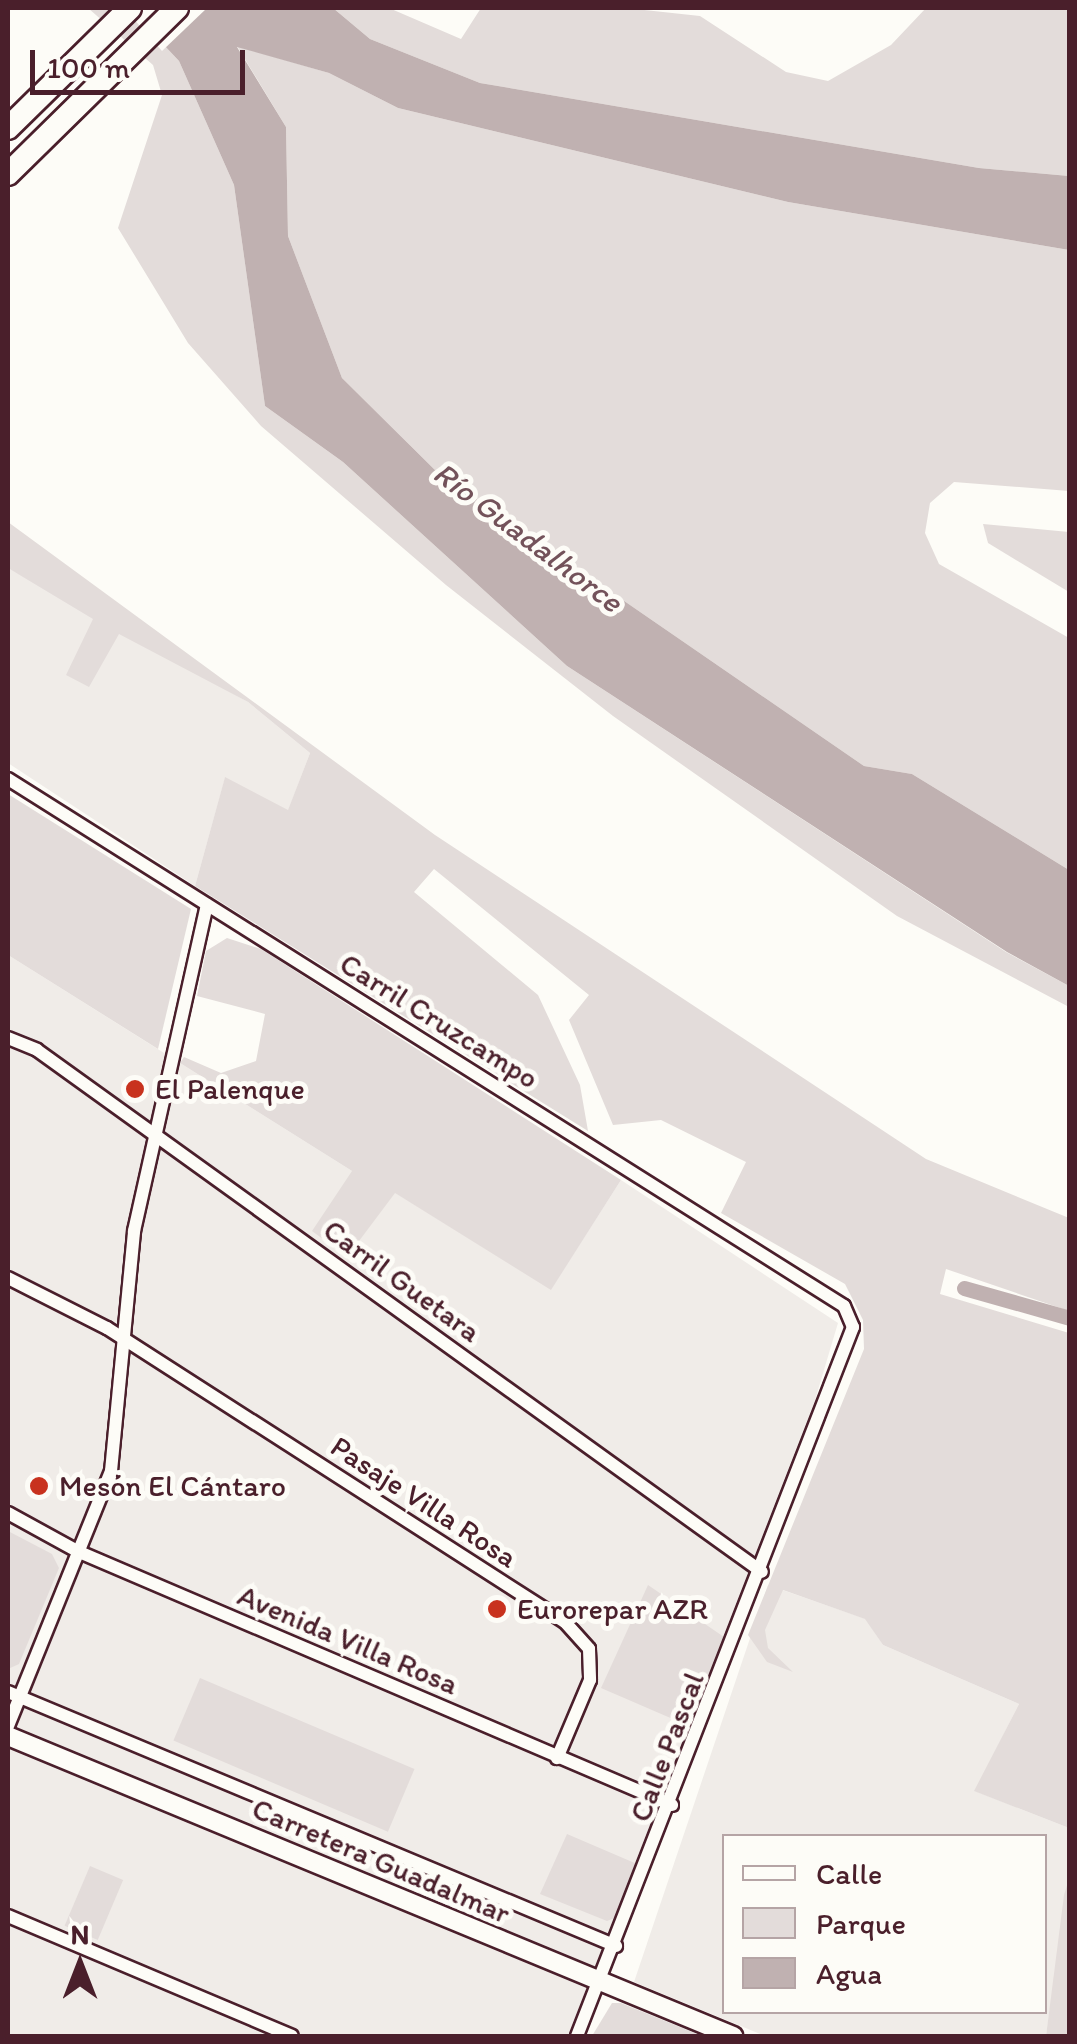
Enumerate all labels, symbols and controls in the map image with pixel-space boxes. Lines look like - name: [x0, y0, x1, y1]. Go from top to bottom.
- scale bar: [35, 30, 250, 92]
- text: 100 m: [47, 49, 130, 86]
- water label: Río Guadalhorce: [426, 454, 630, 620]
- street label: Carril Cruzcampo: [333, 946, 545, 1096]
- place label: El Palenque: [155, 1071, 304, 1107]
- marker: El Palenque: [124, 1078, 146, 1100]
- street label: Carril Guetara: [316, 1212, 488, 1350]
- street label: Pasaje Villa Rosa: [325, 1429, 523, 1575]
- place label: Mesón El Cántaro: [59, 1468, 286, 1504]
- marker: Mesón El Cántaro: [28, 1475, 50, 1497]
- street label: Avenida Villa Rosa: [233, 1578, 463, 1702]
- place label: Eurorepar AZR: [517, 1591, 708, 1627]
- marker: Eurorepar AZR: [486, 1598, 508, 1620]
- street label: Calle Pascal: [622, 1668, 712, 1826]
- street label: Carretera Guadalmar: [246, 1790, 516, 1932]
- legend: [722, 1834, 1047, 2014]
- text: Calle: [816, 1855, 882, 1892]
- text: Parque: [816, 1905, 906, 1942]
- north arrow: [30, 1914, 130, 2014]
- text: N: [71, 1917, 89, 1951]
- text: Agua: [816, 1955, 882, 1992]

